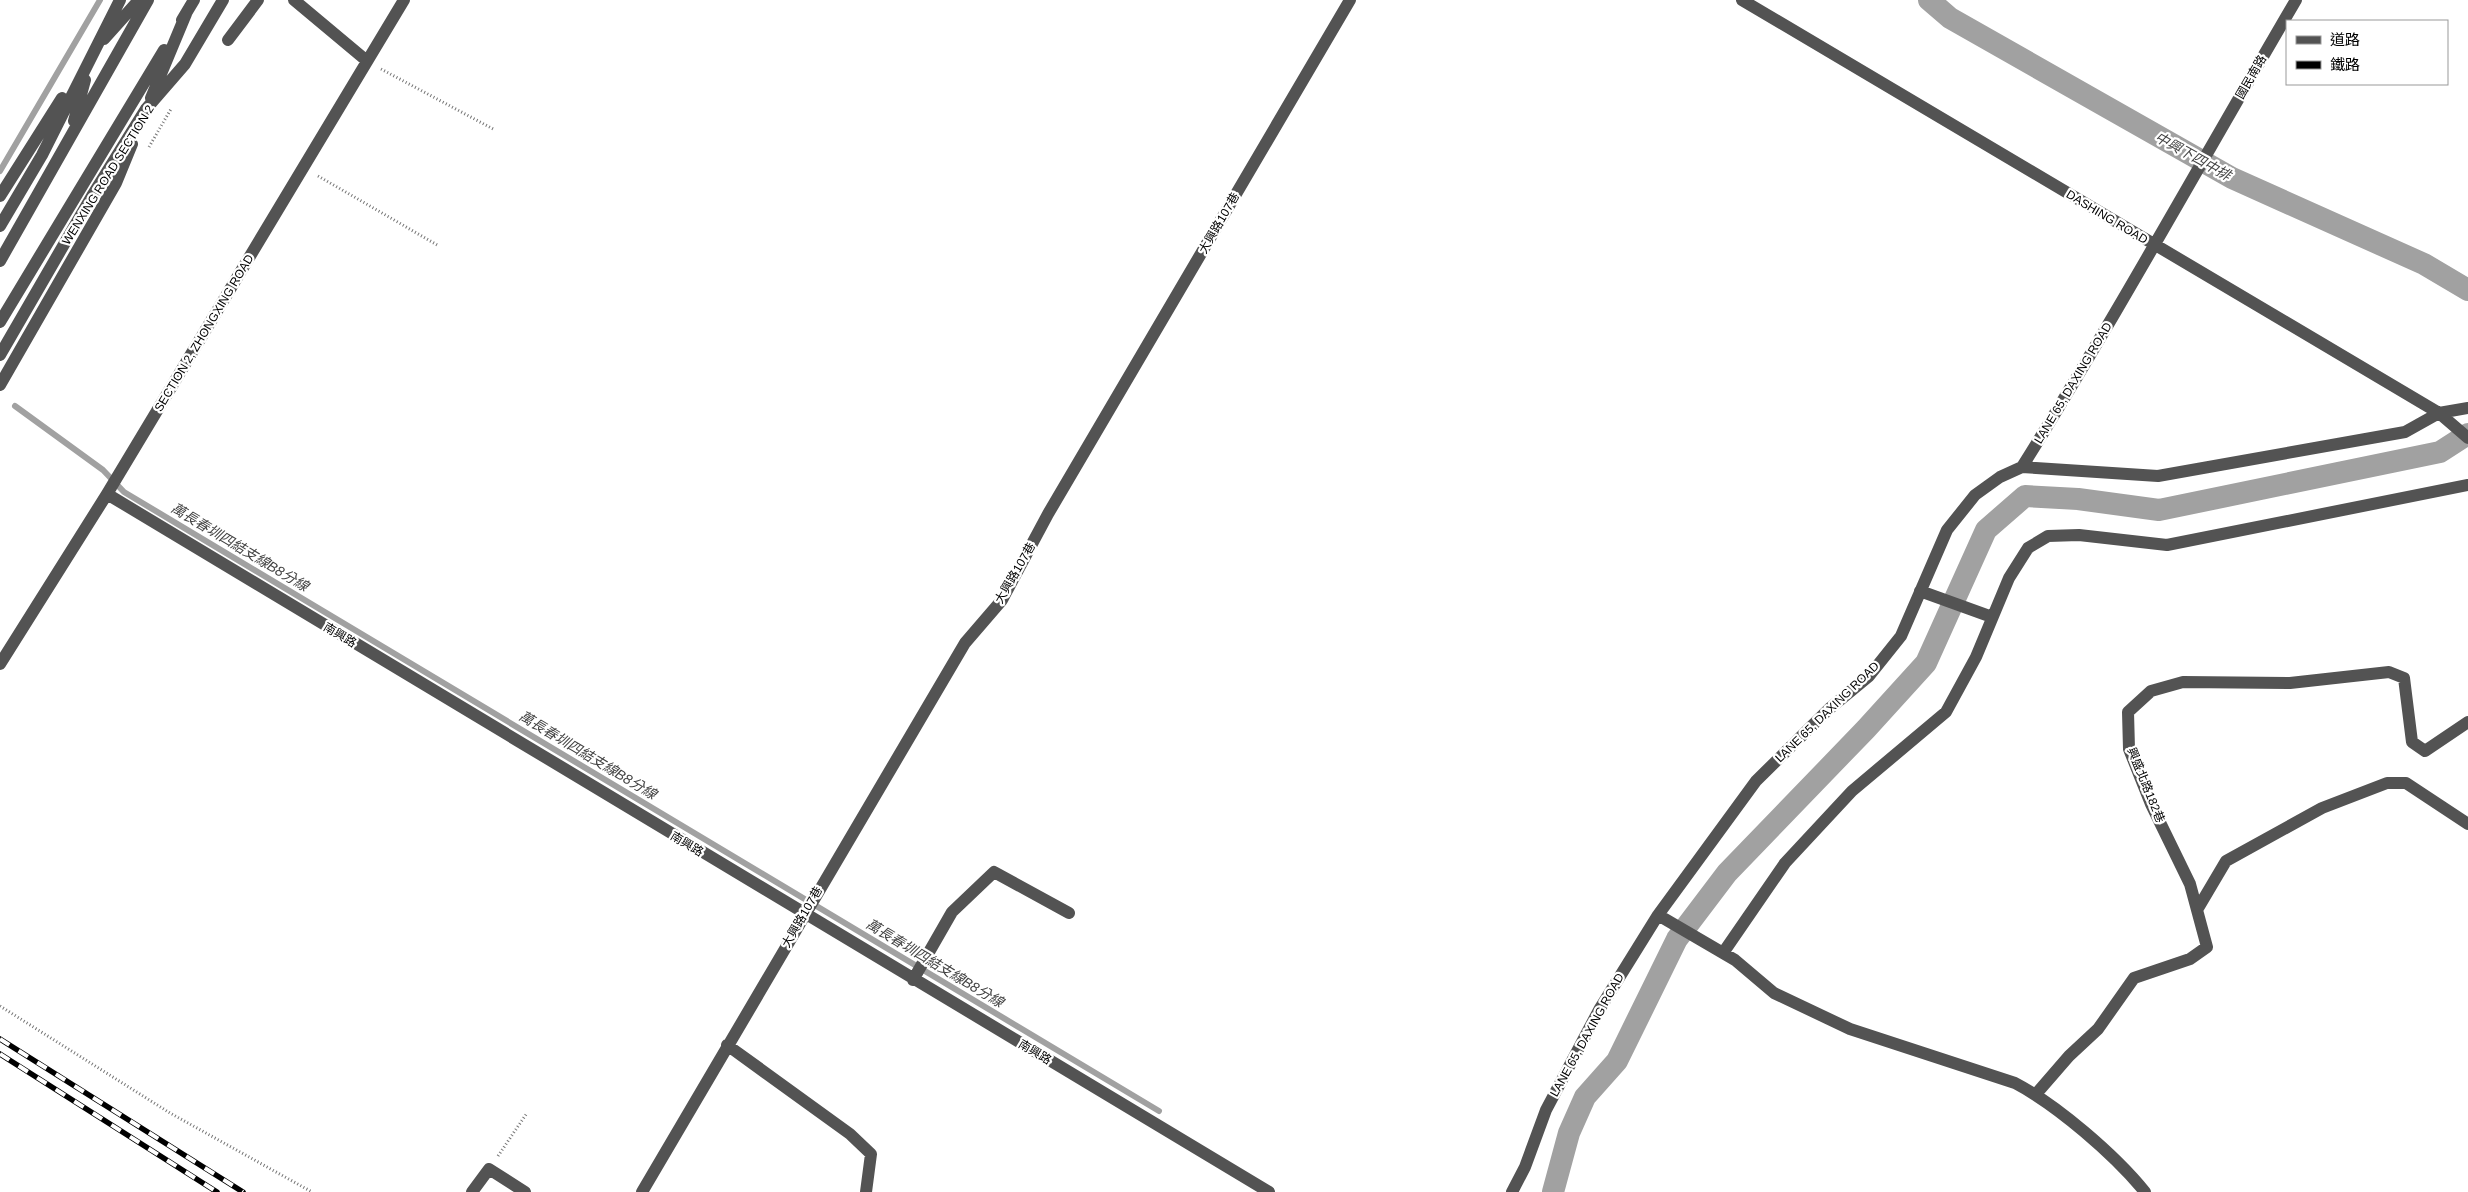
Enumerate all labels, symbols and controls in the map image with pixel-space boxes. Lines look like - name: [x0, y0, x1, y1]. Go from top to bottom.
- legend: [2286, 20, 2448, 85]
- text: 道路: [2330, 31, 2360, 48]
- street label: 國民南路: [2233, 53, 2269, 101]
- text: 鐵路: [2330, 56, 2360, 73]
- street label: WENXING ROAD SECTION 2: [59, 102, 157, 247]
- water label: 中興下四中排: [2152, 129, 2235, 184]
- street label: DASHING ROAD: [2064, 187, 2151, 247]
- street label: 大興路107巷: [1196, 190, 1242, 256]
- street label: SECTION 2, ZHONGXING ROAD: [151, 252, 257, 414]
- street label: LANE 65, DAXING ROAD: [2031, 320, 2115, 446]
- water label: 萬長春圳四結支線B8分線: [169, 500, 313, 595]
- street label: 大興路107巷: [992, 540, 1038, 606]
- street label: 南興路: [321, 620, 359, 650]
- street label: LANE 65, DAXING ROAD: [1772, 659, 1882, 765]
- water label: 萬長春圳四結支線B8分線: [517, 708, 661, 803]
- street label: 興盛北路182巷: [2125, 745, 2167, 825]
- street label: 南興路: [668, 829, 706, 859]
- street label: 大興路107巷: [779, 884, 825, 950]
- water label: 萬長春圳四結支線B8分線: [864, 916, 1008, 1011]
- street label: LANE 65, DAXING ROAD: [1547, 971, 1627, 1099]
- street label: 南興路: [1016, 1037, 1054, 1067]

